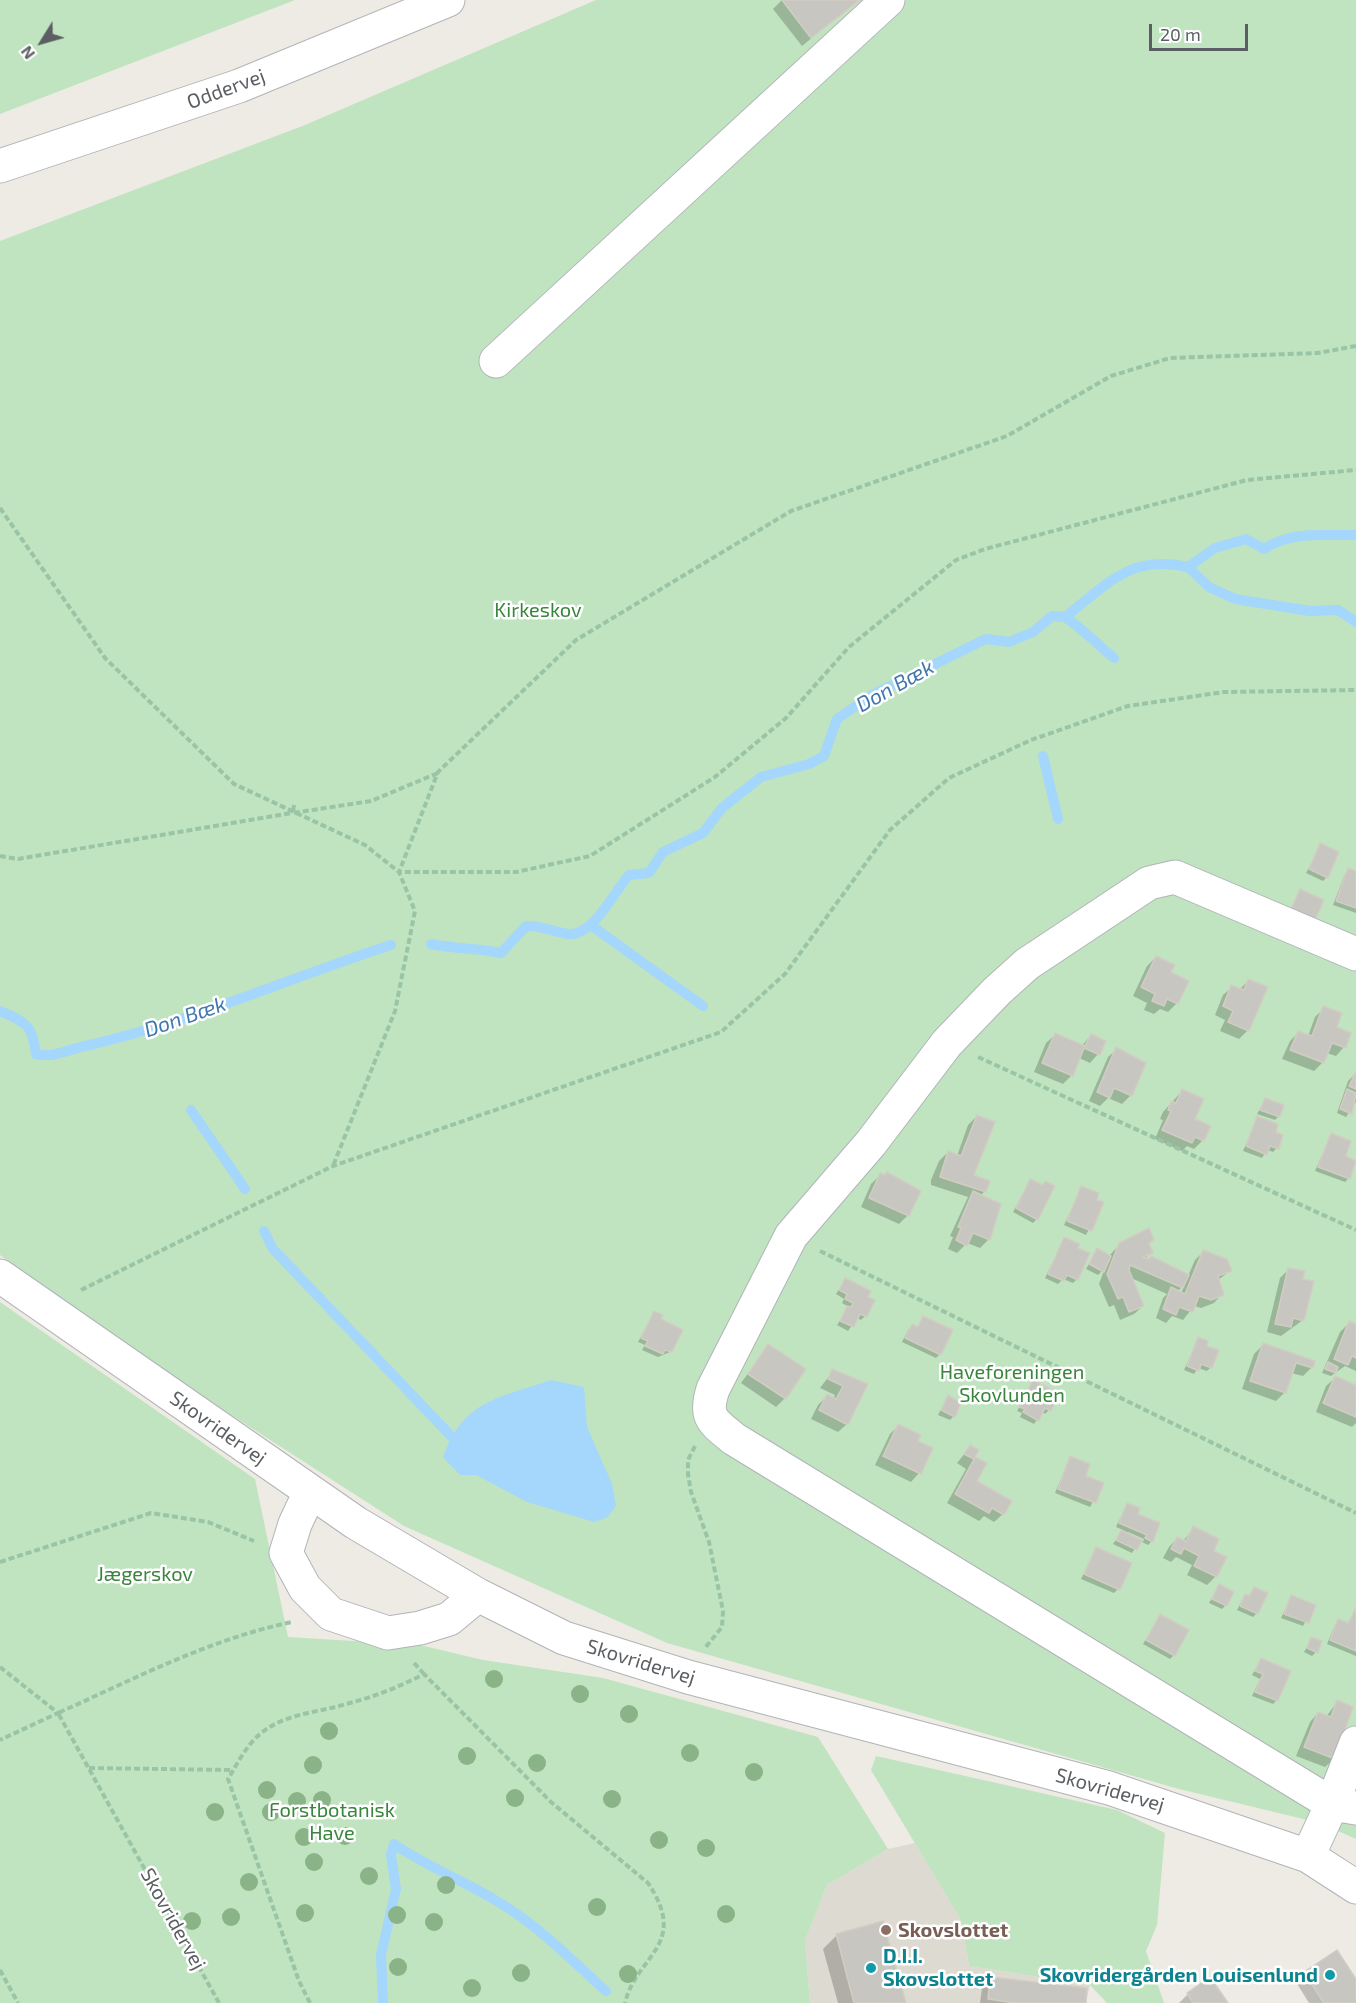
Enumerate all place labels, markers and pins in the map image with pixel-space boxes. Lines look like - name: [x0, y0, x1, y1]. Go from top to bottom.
- place label: Skovslottet: [898, 1918, 1008, 1942]
- marker: Skovslottet: [879, 1923, 893, 1937]
- place label: D.I.I. Skovslottet: [883, 1944, 993, 1991]
- marker: D.I.I. Skovslottet: [864, 1961, 878, 1975]
- place label: Skovridergården Louisenlund: [1040, 1963, 1318, 1987]
- marker: Skovridergården Louisenlund: [1323, 1968, 1337, 1982]

